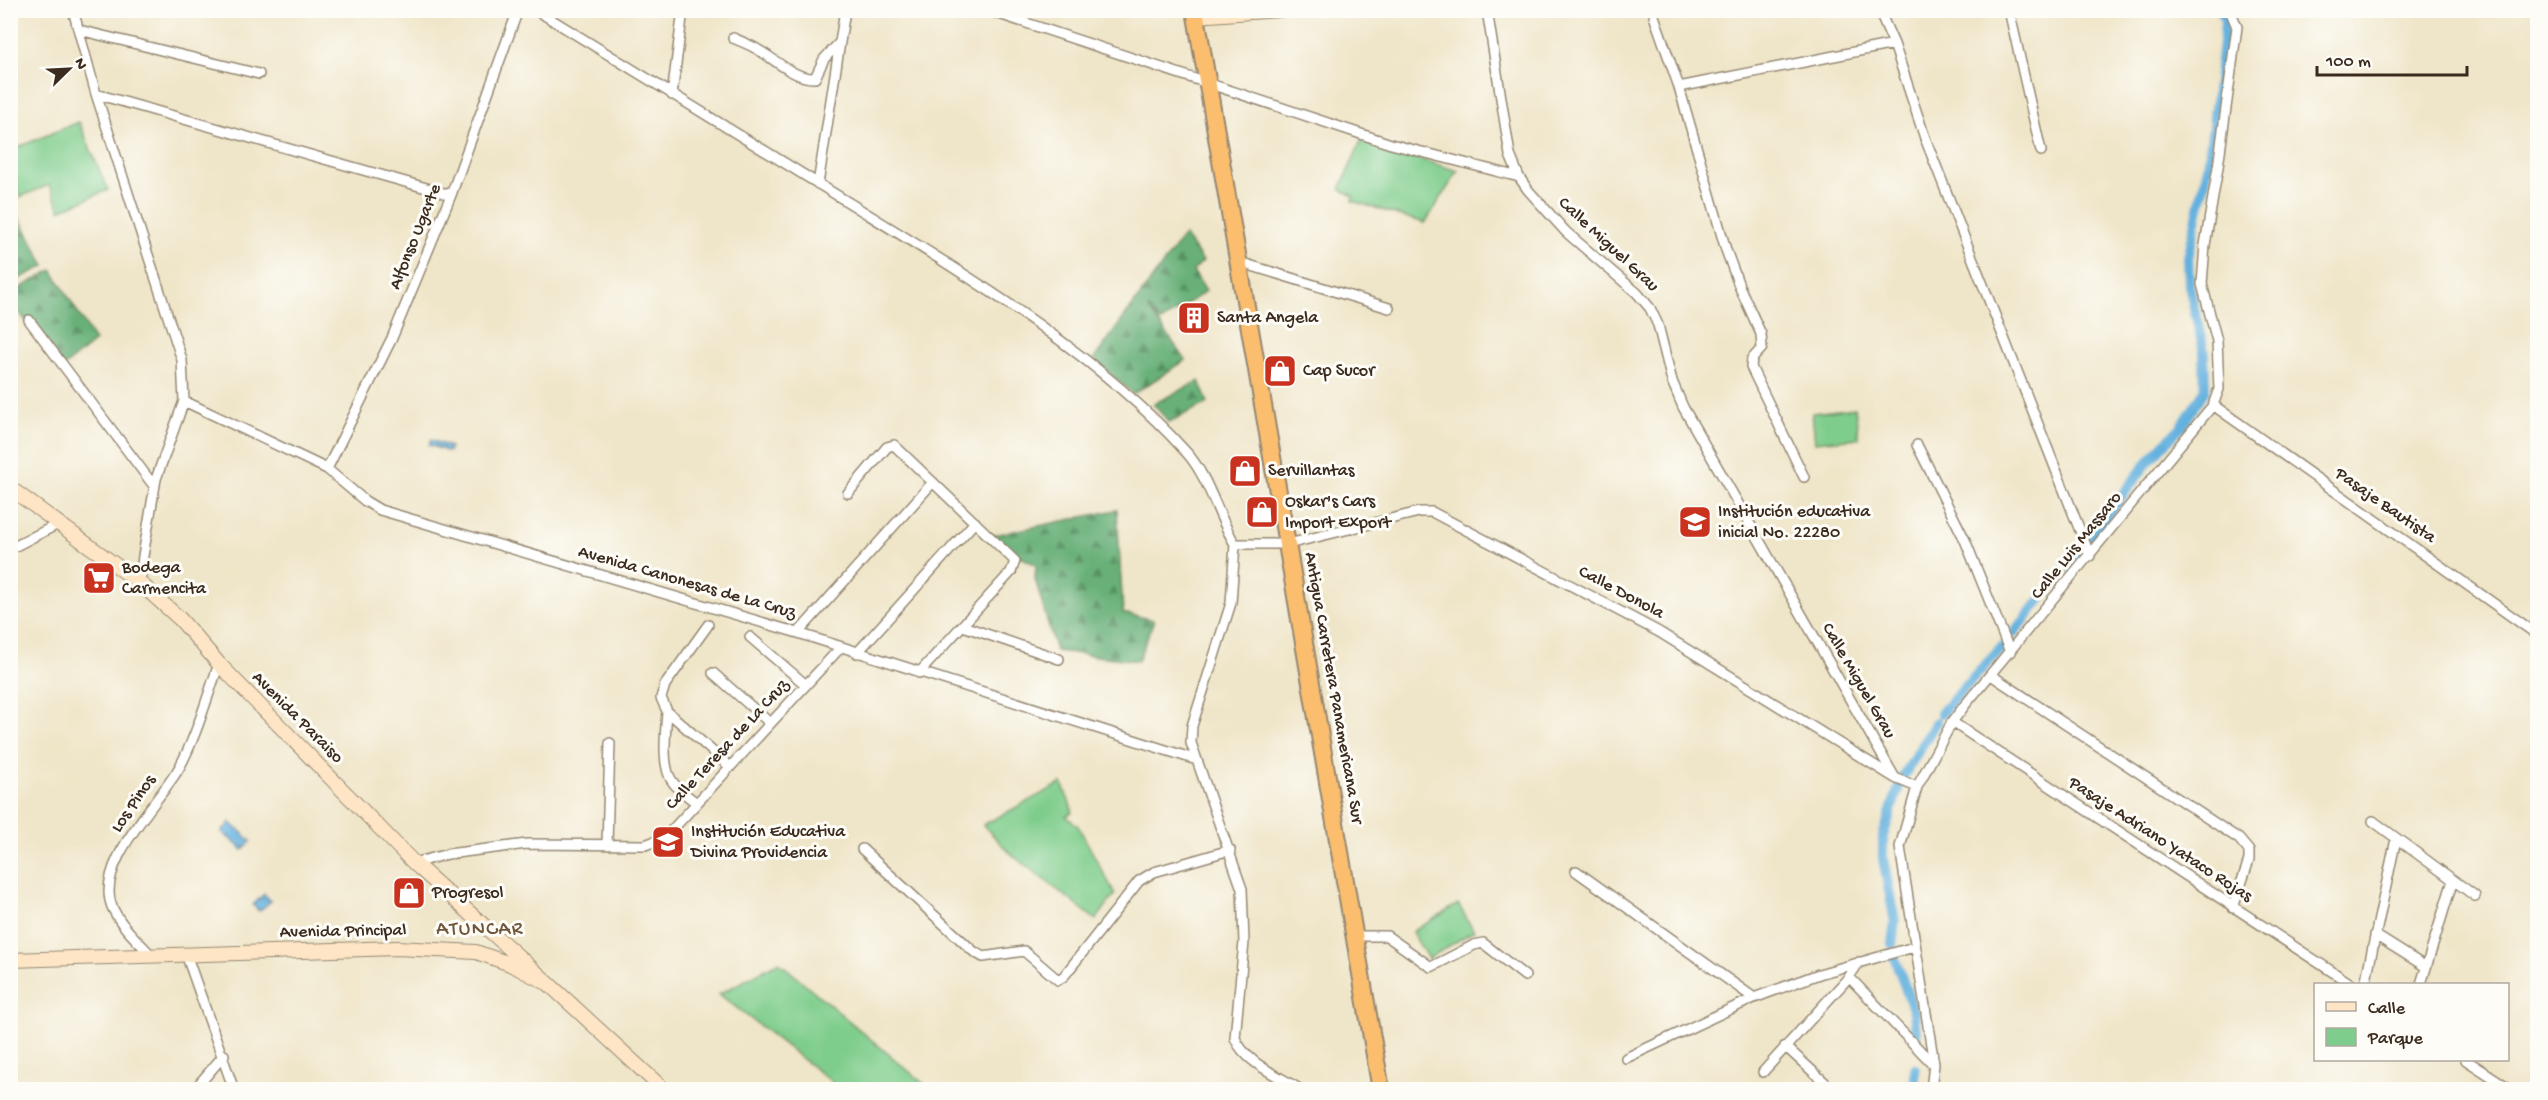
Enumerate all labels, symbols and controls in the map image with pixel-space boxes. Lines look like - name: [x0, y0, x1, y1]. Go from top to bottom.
- north arrow: [39, 39, 99, 99]
- scale bar: [2317, 39, 2467, 77]
- text: 100 m: [2325, 52, 2371, 73]
- text: N: [69, 56, 91, 73]
- street label: Alfonso Ugarte: [385, 181, 447, 293]
- street label: Calle Miguel Grau: [1553, 193, 1663, 297]
- building icon: Santa Angela: [1176, 300, 1212, 336]
- place label: Santa Angela: [1217, 308, 1319, 329]
- shop icon: Cap Sucor: [1262, 353, 1298, 389]
- place label: Cap Sucor: [1303, 361, 1376, 382]
- shop icon: Servillantas: [1227, 453, 1263, 489]
- place label: Servillantas: [1268, 461, 1356, 482]
- street label: Pasaje Bautista: [2330, 463, 2440, 549]
- street label: Calle Luis Massaro: [2027, 488, 2127, 604]
- place label: Oskar's Cars Import Export: [1285, 492, 1393, 534]
- shop icon: Oskar's Cars Import Export: [1244, 494, 1280, 530]
- place label: Institución educativa inicial No. 22280: [1718, 502, 1871, 544]
- school or university icon: Institución educativa inicial No. 22280: [1677, 504, 1713, 540]
- street label: Avenida Canonesas de La Cruz: [576, 542, 799, 624]
- street label: Antigua Carretera Panamericana Sur: [1299, 551, 1368, 827]
- place label: Bodega Carmencita: [121, 558, 207, 600]
- supermarket icon: Bodega Carmencita: [81, 560, 117, 596]
- street label: Calle Donola: [1574, 562, 1668, 625]
- street label: Calle Miguel Grau: [1816, 619, 1900, 743]
- street label: Avenida Paraiso: [247, 668, 347, 768]
- street label: Calle Teresa de La Cruz: [662, 674, 795, 815]
- street label: Los Pinos: [107, 770, 162, 837]
- street label: Pasaje Adriano Yataco Rojas: [2063, 772, 2257, 908]
- place label: Institución Educativa Divina Providencia: [690, 822, 846, 864]
- school or university icon: Institución Educativa Divina Providencia: [650, 824, 686, 860]
- shop icon: Progresol: [391, 875, 427, 911]
- place label: Progresol: [431, 883, 504, 904]
- district label: ATUNCAR: [436, 919, 524, 942]
- street label: Avenida Principal: [279, 920, 407, 944]
- legend: [2314, 983, 2509, 1061]
- text: Calle: [2368, 999, 2406, 1020]
- text: Parque: [2367, 1029, 2424, 1050]

